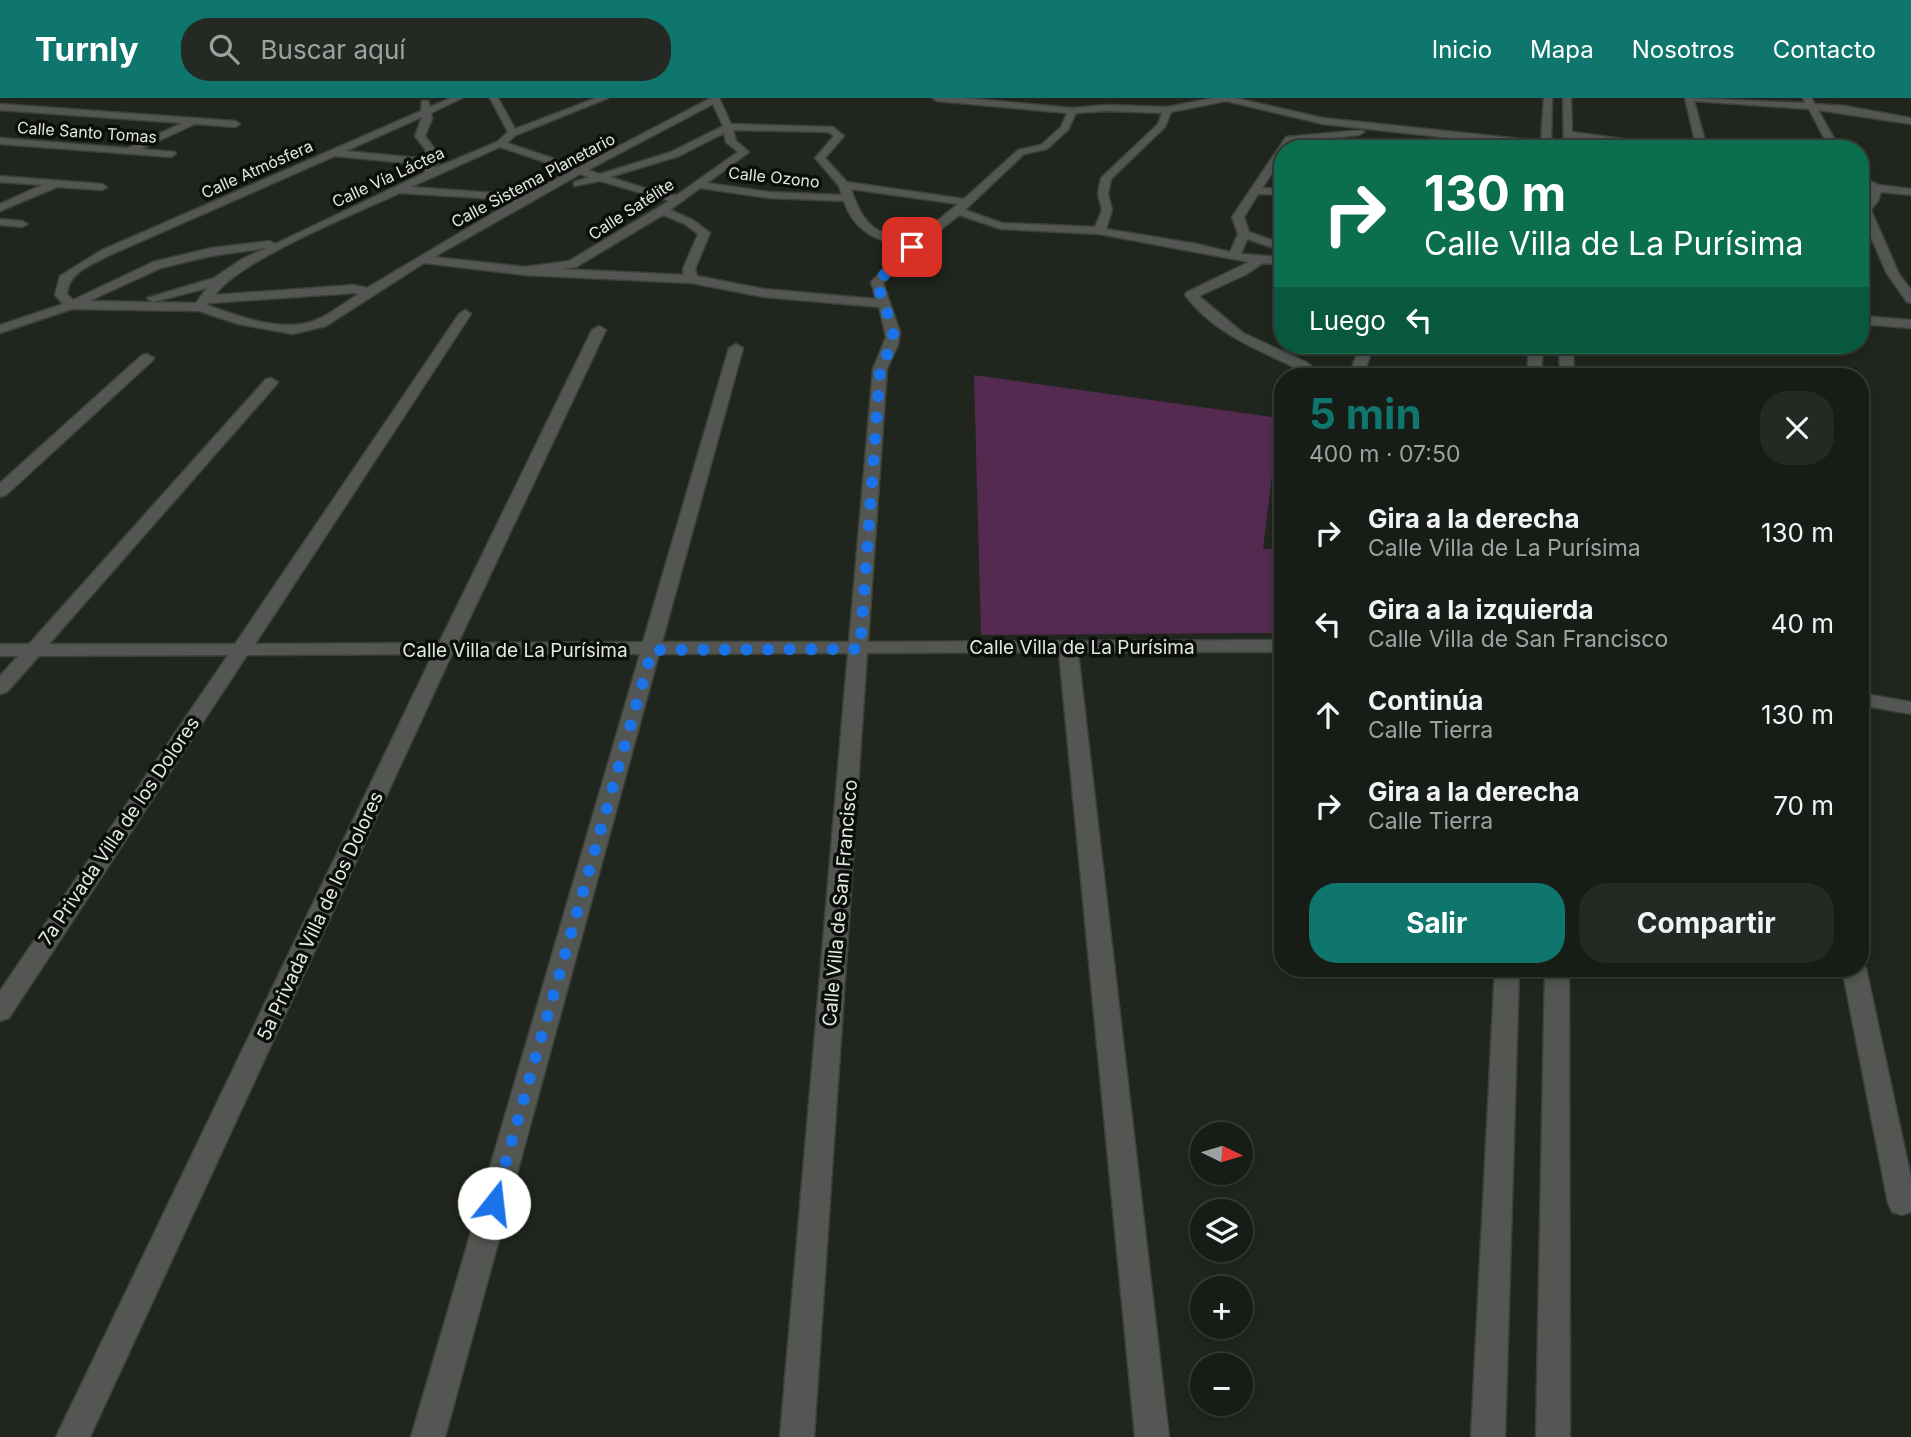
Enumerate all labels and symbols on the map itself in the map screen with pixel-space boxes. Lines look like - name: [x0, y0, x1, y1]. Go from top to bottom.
- street label: Calle Santo Tomas: [16, 117, 158, 147]
- street label: Calle Sistema Planetario: [448, 128, 618, 232]
- street label: Calle Atmósfera: [198, 135, 316, 203]
- street label: Calle Vía Láctea: [329, 142, 447, 212]
- street label: Calle Ozono: [727, 162, 821, 192]
- street label: Calle Satélite: [584, 174, 678, 244]
- pin: [882, 217, 942, 277]
- street label: Calle Villa de La Purísima: [969, 636, 1195, 659]
- street label: Calle Villa de La Purísima: [402, 639, 628, 662]
- street label: 7a Privada Villa de los Dolores: [34, 712, 204, 950]
- street label: Calle Villa de San Francisco: [818, 778, 862, 1028]
- street label: 5a Privada Villa de los Dolores: [252, 788, 388, 1044]
- north arrow: [1190, 1122, 1253, 1185]
- position arrow: [457, 1166, 531, 1240]

